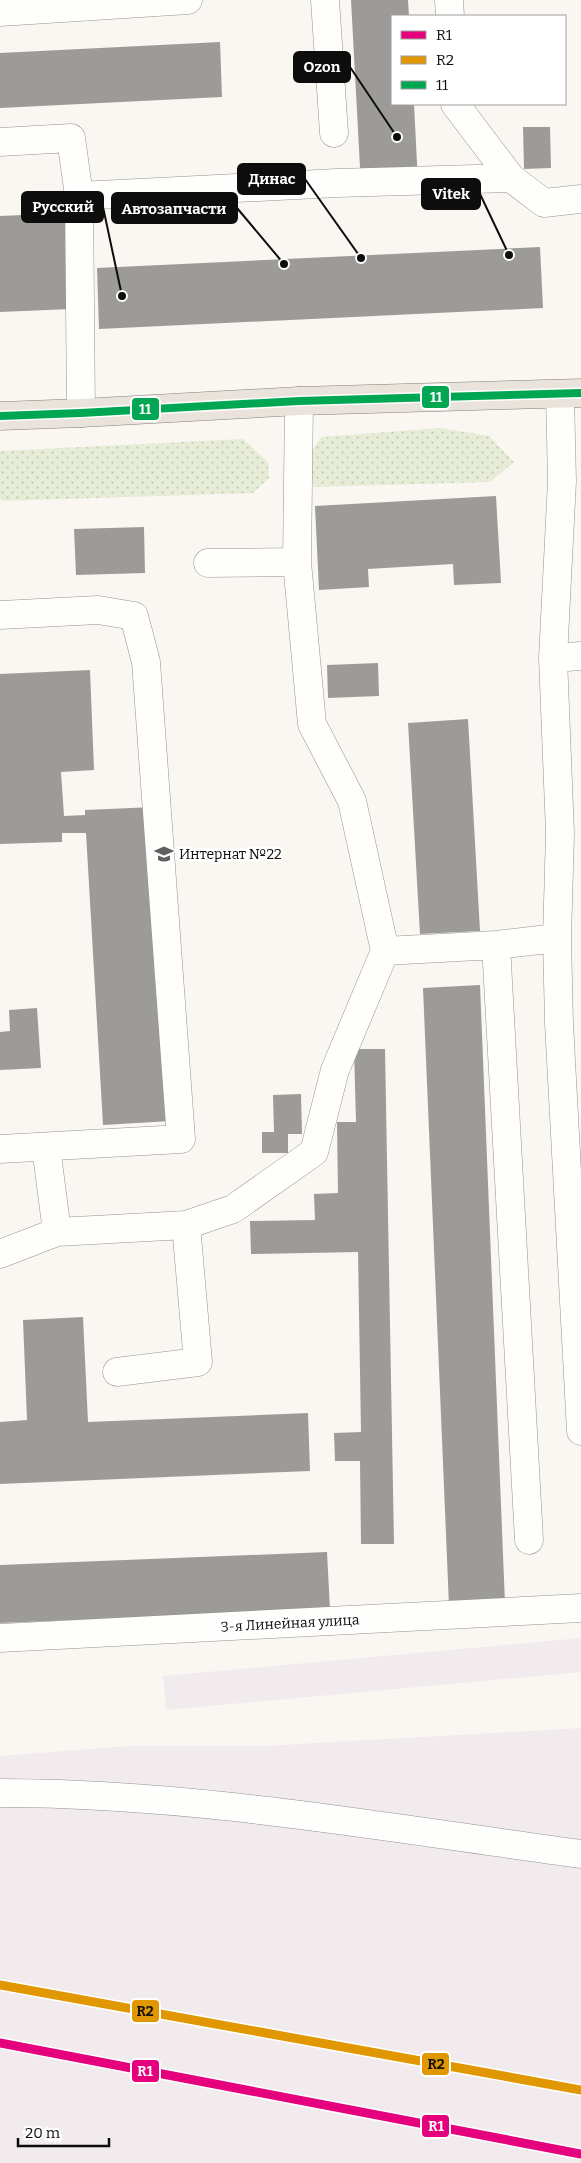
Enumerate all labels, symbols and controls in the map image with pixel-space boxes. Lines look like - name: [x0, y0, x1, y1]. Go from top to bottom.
- legend: [391, 15, 566, 105]
- text: R1: [436, 26, 452, 44]
- text: R2: [436, 51, 454, 69]
- callout: Ozon: [294, 52, 350, 82]
- text: Ozon: [304, 58, 341, 76]
- text: 11: [436, 76, 448, 94]
- callout: Динас: [238, 164, 305, 194]
- text: Динас: [248, 170, 296, 188]
- callout: Vitek: [422, 179, 480, 209]
- text: Vitek: [432, 185, 470, 203]
- callout: Русский: [22, 192, 103, 222]
- callout: Автозапчасти: [112, 193, 237, 223]
- text: Русский: [32, 198, 94, 216]
- text: Автозапчасти: [122, 200, 226, 218]
- line badge: 11: [421, 385, 450, 409]
- text: 11: [430, 389, 442, 406]
- line badge: 11: [131, 397, 160, 421]
- text: 11: [139, 401, 151, 418]
- school or university icon: Интернат №22: [153, 843, 175, 865]
- place label: Интернат №22: [179, 846, 282, 863]
- street label: 3-я Линейная улица: [220, 1611, 360, 1636]
- line badge: R2: [131, 1999, 160, 2023]
- text: R2: [136, 2003, 154, 2020]
- line badge: R2: [421, 2052, 450, 2076]
- text: R2: [427, 2056, 445, 2073]
- line badge: R1: [131, 2059, 160, 2083]
- text: R1: [137, 2063, 153, 2080]
- line badge: R1: [421, 2114, 450, 2138]
- scale bar: [18, 2116, 109, 2148]
- text: R1: [428, 2118, 444, 2135]
- text: 20 m: [25, 2124, 61, 2142]

